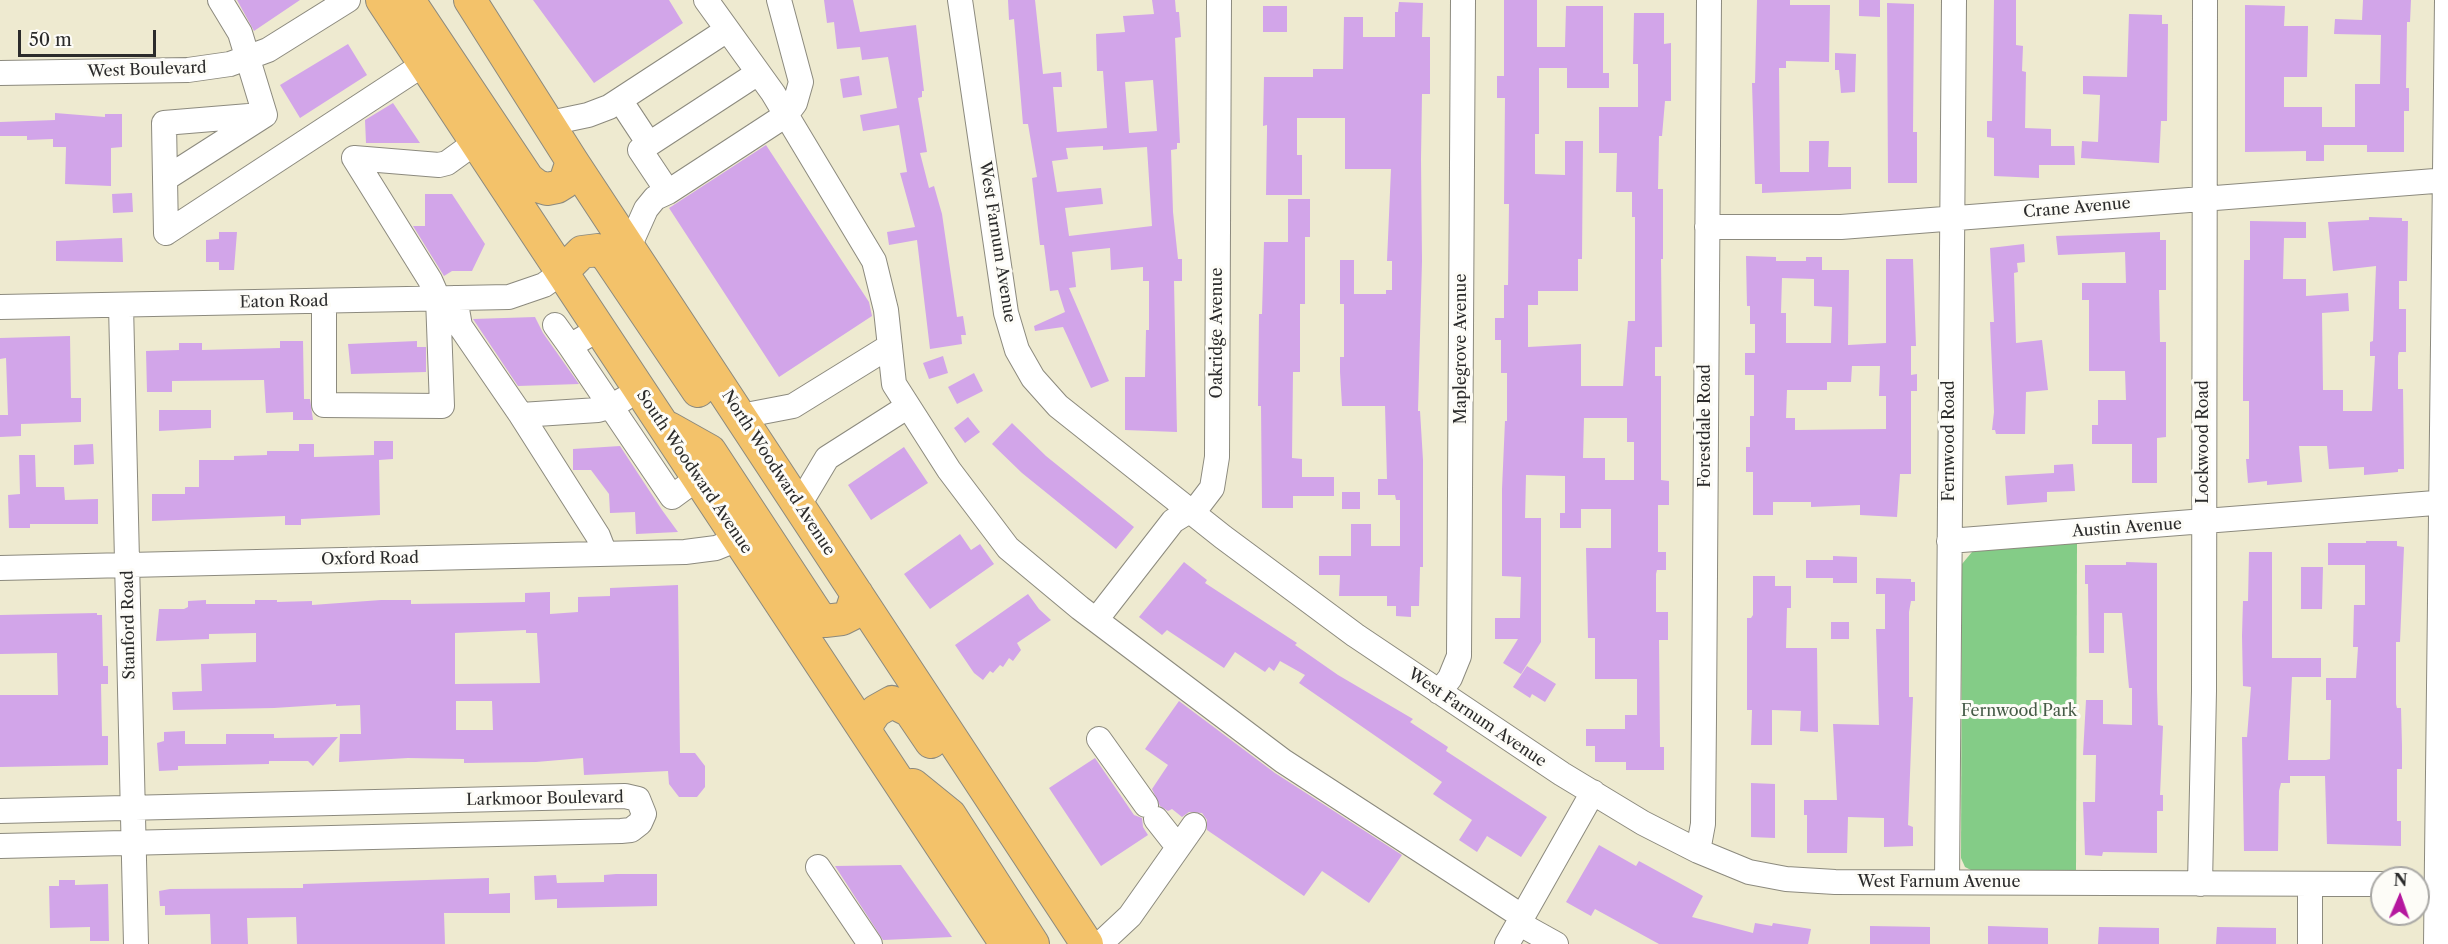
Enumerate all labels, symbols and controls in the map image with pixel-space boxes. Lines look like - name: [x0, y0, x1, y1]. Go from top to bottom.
- scale bar: [21, 18, 159, 56]
- text: 50 m: [29, 29, 72, 51]
- street label: West Boulevard: [87, 58, 207, 82]
- street label: West Farnum Avenue: [975, 160, 1019, 324]
- street label: Crane Avenue: [2023, 194, 2131, 222]
- street label: Oakridge Avenue: [1207, 268, 1227, 398]
- street label: Maplegrove Avenue: [1451, 274, 1471, 424]
- street label: Eaton Road: [239, 292, 329, 312]
- street label: Forestdale Road: [1695, 364, 1715, 488]
- street label: Fernwood Road: [1939, 380, 1959, 502]
- street label: Lockwood Road: [2193, 380, 2213, 504]
- street label: South Woodward Avenue: [632, 387, 756, 557]
- street label: North Woodward Avenue: [717, 387, 839, 559]
- street label: Austin Avenue: [2071, 515, 2183, 541]
- street label: Oxford Road: [321, 549, 419, 569]
- street label: Stanford Road: [118, 570, 140, 680]
- street label: West Farnum Avenue: [1404, 665, 1550, 771]
- park label: Fernwood Park: [1961, 701, 2077, 721]
- street label: Larkmoor Boulevard: [466, 788, 624, 810]
- north arrow: [2370, 866, 2430, 926]
- text: N: [2393, 870, 2408, 890]
- street label: West Farnum Avenue: [1858, 872, 2020, 892]

